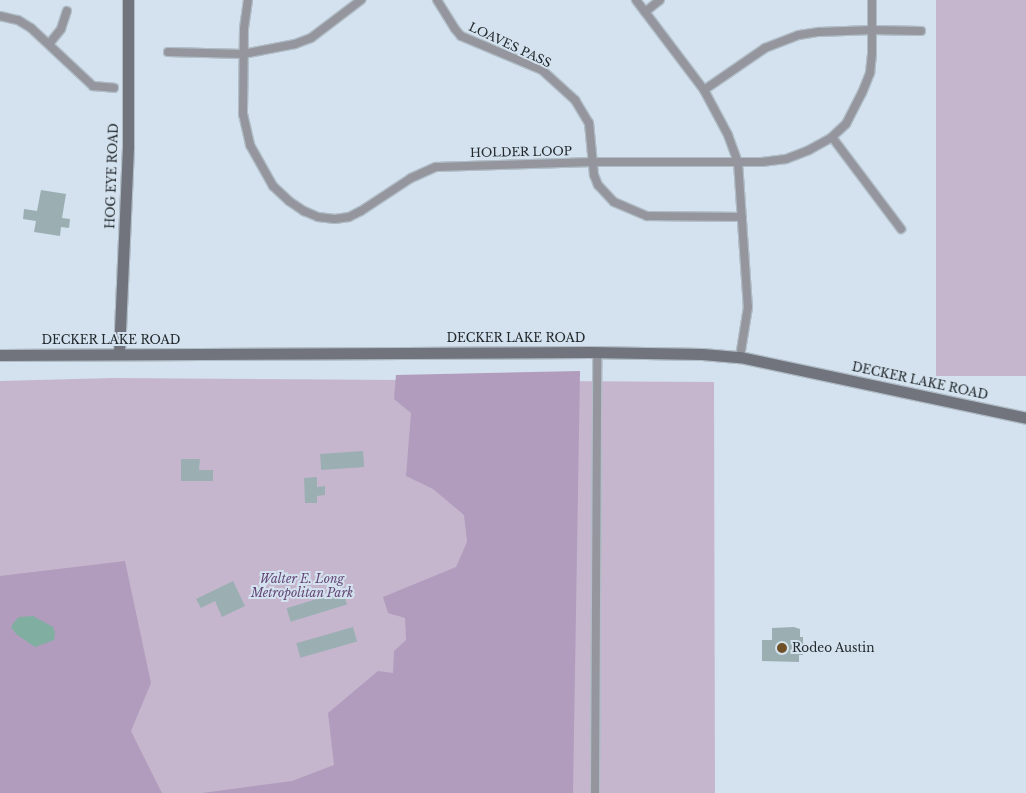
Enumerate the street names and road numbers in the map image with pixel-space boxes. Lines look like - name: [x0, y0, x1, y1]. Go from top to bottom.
- street label: LOAVES PASS: [466, 20, 554, 70]
- street label: HOG EYE ROAD: [103, 123, 121, 229]
- street label: HOLDER LOOP: [470, 144, 572, 160]
- street label: DECKER LAKE ROAD: [446, 331, 586, 345]
- street label: DECKER LAKE ROAD: [41, 333, 181, 347]
- street label: DECKER LAKE ROAD: [850, 359, 990, 403]

